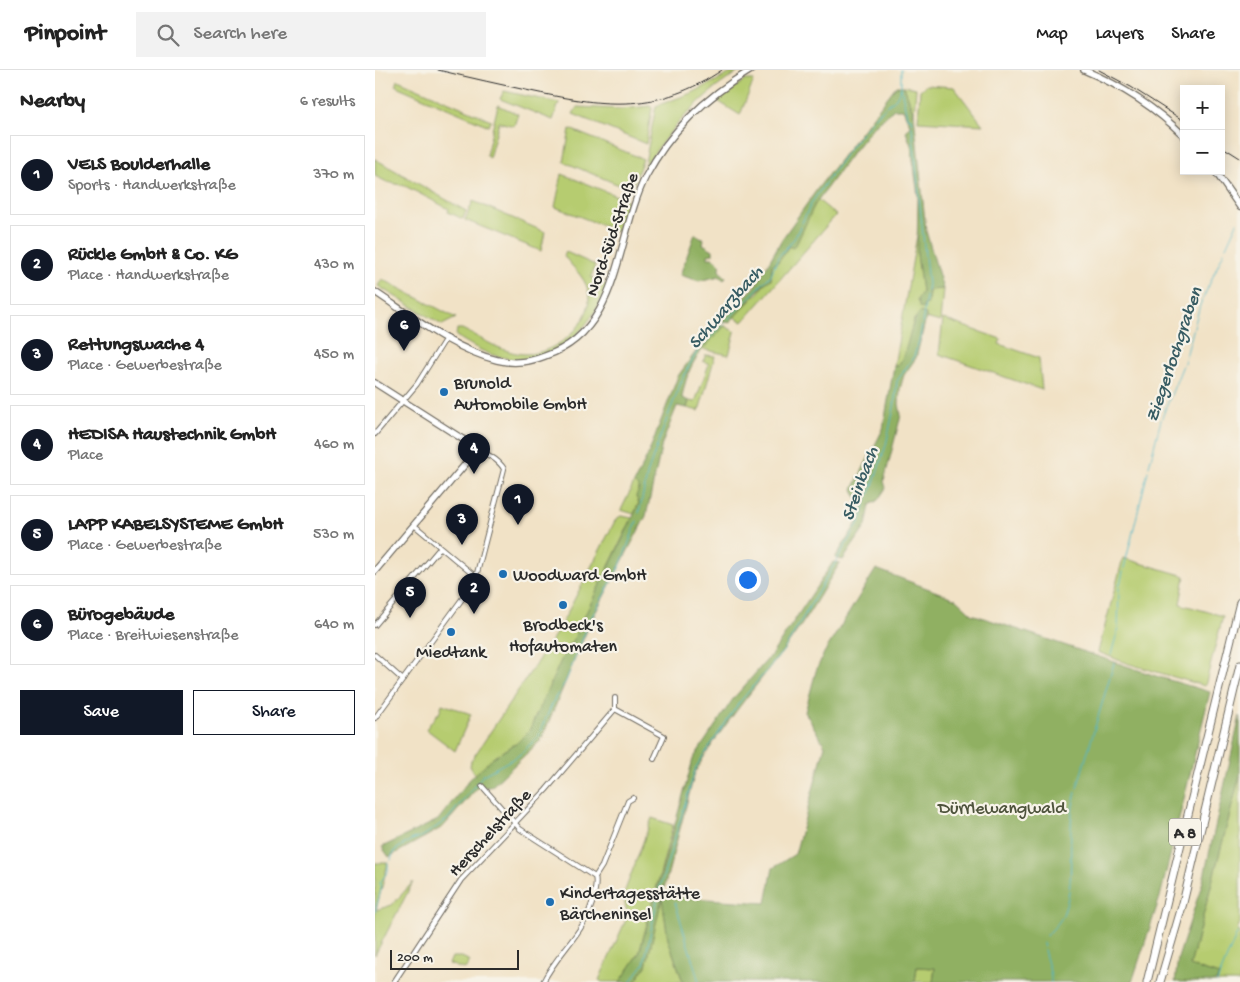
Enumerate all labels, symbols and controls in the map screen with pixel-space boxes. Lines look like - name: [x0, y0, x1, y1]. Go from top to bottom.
- search box: [136, 12, 486, 57]
- text: Pinpoint: [25, 20, 106, 49]
- icon: search: [154, 21, 182, 49]
- text: Search here: [194, 23, 287, 46]
- text: Map: [1036, 24, 1068, 45]
- text: Layers: [1096, 24, 1143, 45]
- text: Share: [1171, 24, 1215, 45]
- map controls: [1180, 85, 1225, 175]
- button: +: [1180, 85, 1225, 130]
- text: Nearby: [20, 90, 85, 115]
- text: 6 results: [300, 93, 355, 112]
- button: −: [1180, 130, 1225, 175]
- text: VELS Boulderhalle: [68, 154, 210, 177]
- text: 1: [34, 166, 40, 185]
- text: 370 m: [313, 166, 354, 185]
- street label: Nord-Süd-Straße: [582, 170, 645, 299]
- text: Sports · Handwerkstraße: [68, 177, 236, 196]
- text: Rückle GmbH & Co. KG: [68, 244, 237, 267]
- text: 2: [33, 256, 41, 275]
- text: 430 m: [314, 256, 354, 275]
- water label: Schwarzbach: [684, 261, 770, 355]
- text: Place · Handwerkstraße: [68, 267, 229, 286]
- water label: Ziegerlochgraben: [1141, 284, 1209, 426]
- pin: 6: [388, 310, 420, 351]
- text: Rettungswache 4: [68, 334, 204, 357]
- text: 3: [33, 346, 41, 365]
- text: 450 m: [314, 346, 354, 365]
- text: Place · Gewerbestraße: [68, 357, 222, 376]
- place label: Brunold Automobile GmbH: [453, 374, 587, 416]
- marker: Brunold Automobile GmbH: [438, 386, 450, 398]
- text: HEDISA Haustechnik GmbH: [68, 424, 276, 447]
- pin: 4: [458, 433, 490, 474]
- text: 4: [33, 436, 41, 455]
- text: 460 m: [314, 436, 354, 455]
- water label: Steinbach: [837, 443, 885, 524]
- text: Place: [68, 447, 103, 466]
- pin: 1: [502, 484, 534, 525]
- pin: 3: [446, 504, 478, 545]
- text: LAPP KABELSYSTEME GmbH: [68, 514, 283, 537]
- text: 5: [33, 526, 41, 545]
- text: 530 m: [313, 526, 354, 545]
- text: Place · Gewerbestraße: [68, 537, 222, 556]
- place label: Woodward GmbH: [513, 566, 647, 587]
- your location: [735, 567, 761, 593]
- marker: Woodward GmbH: [497, 568, 509, 580]
- pin: 2: [458, 573, 490, 614]
- pin: 5: [394, 577, 426, 618]
- marker: Brodbeck's Hofautomaten: [557, 599, 569, 611]
- text: Bürogebäude: [68, 604, 174, 627]
- text: 6: [33, 616, 41, 635]
- text: 640 m: [314, 616, 354, 635]
- place label: Brodbeck's Hofautomaten: [509, 616, 618, 658]
- marker: Miedtank: [445, 626, 457, 638]
- text: Place · Breitwiesenstraße: [68, 627, 238, 646]
- place label: Miedtank: [416, 643, 488, 664]
- button: Save: [20, 690, 183, 735]
- button: Share: [193, 690, 355, 735]
- street label: Herschelstraße: [445, 785, 537, 882]
- park label: Dürrlewangwald: [937, 799, 1067, 820]
- road number: A 8: [1169, 819, 1201, 846]
- place label: Kindertagesstätte Bärcheninsel: [559, 884, 701, 926]
- marker: Kindertagesstätte Bärcheninsel: [544, 896, 556, 908]
- scale bar: [390, 947, 519, 970]
- text: 200 m: [397, 950, 433, 967]

